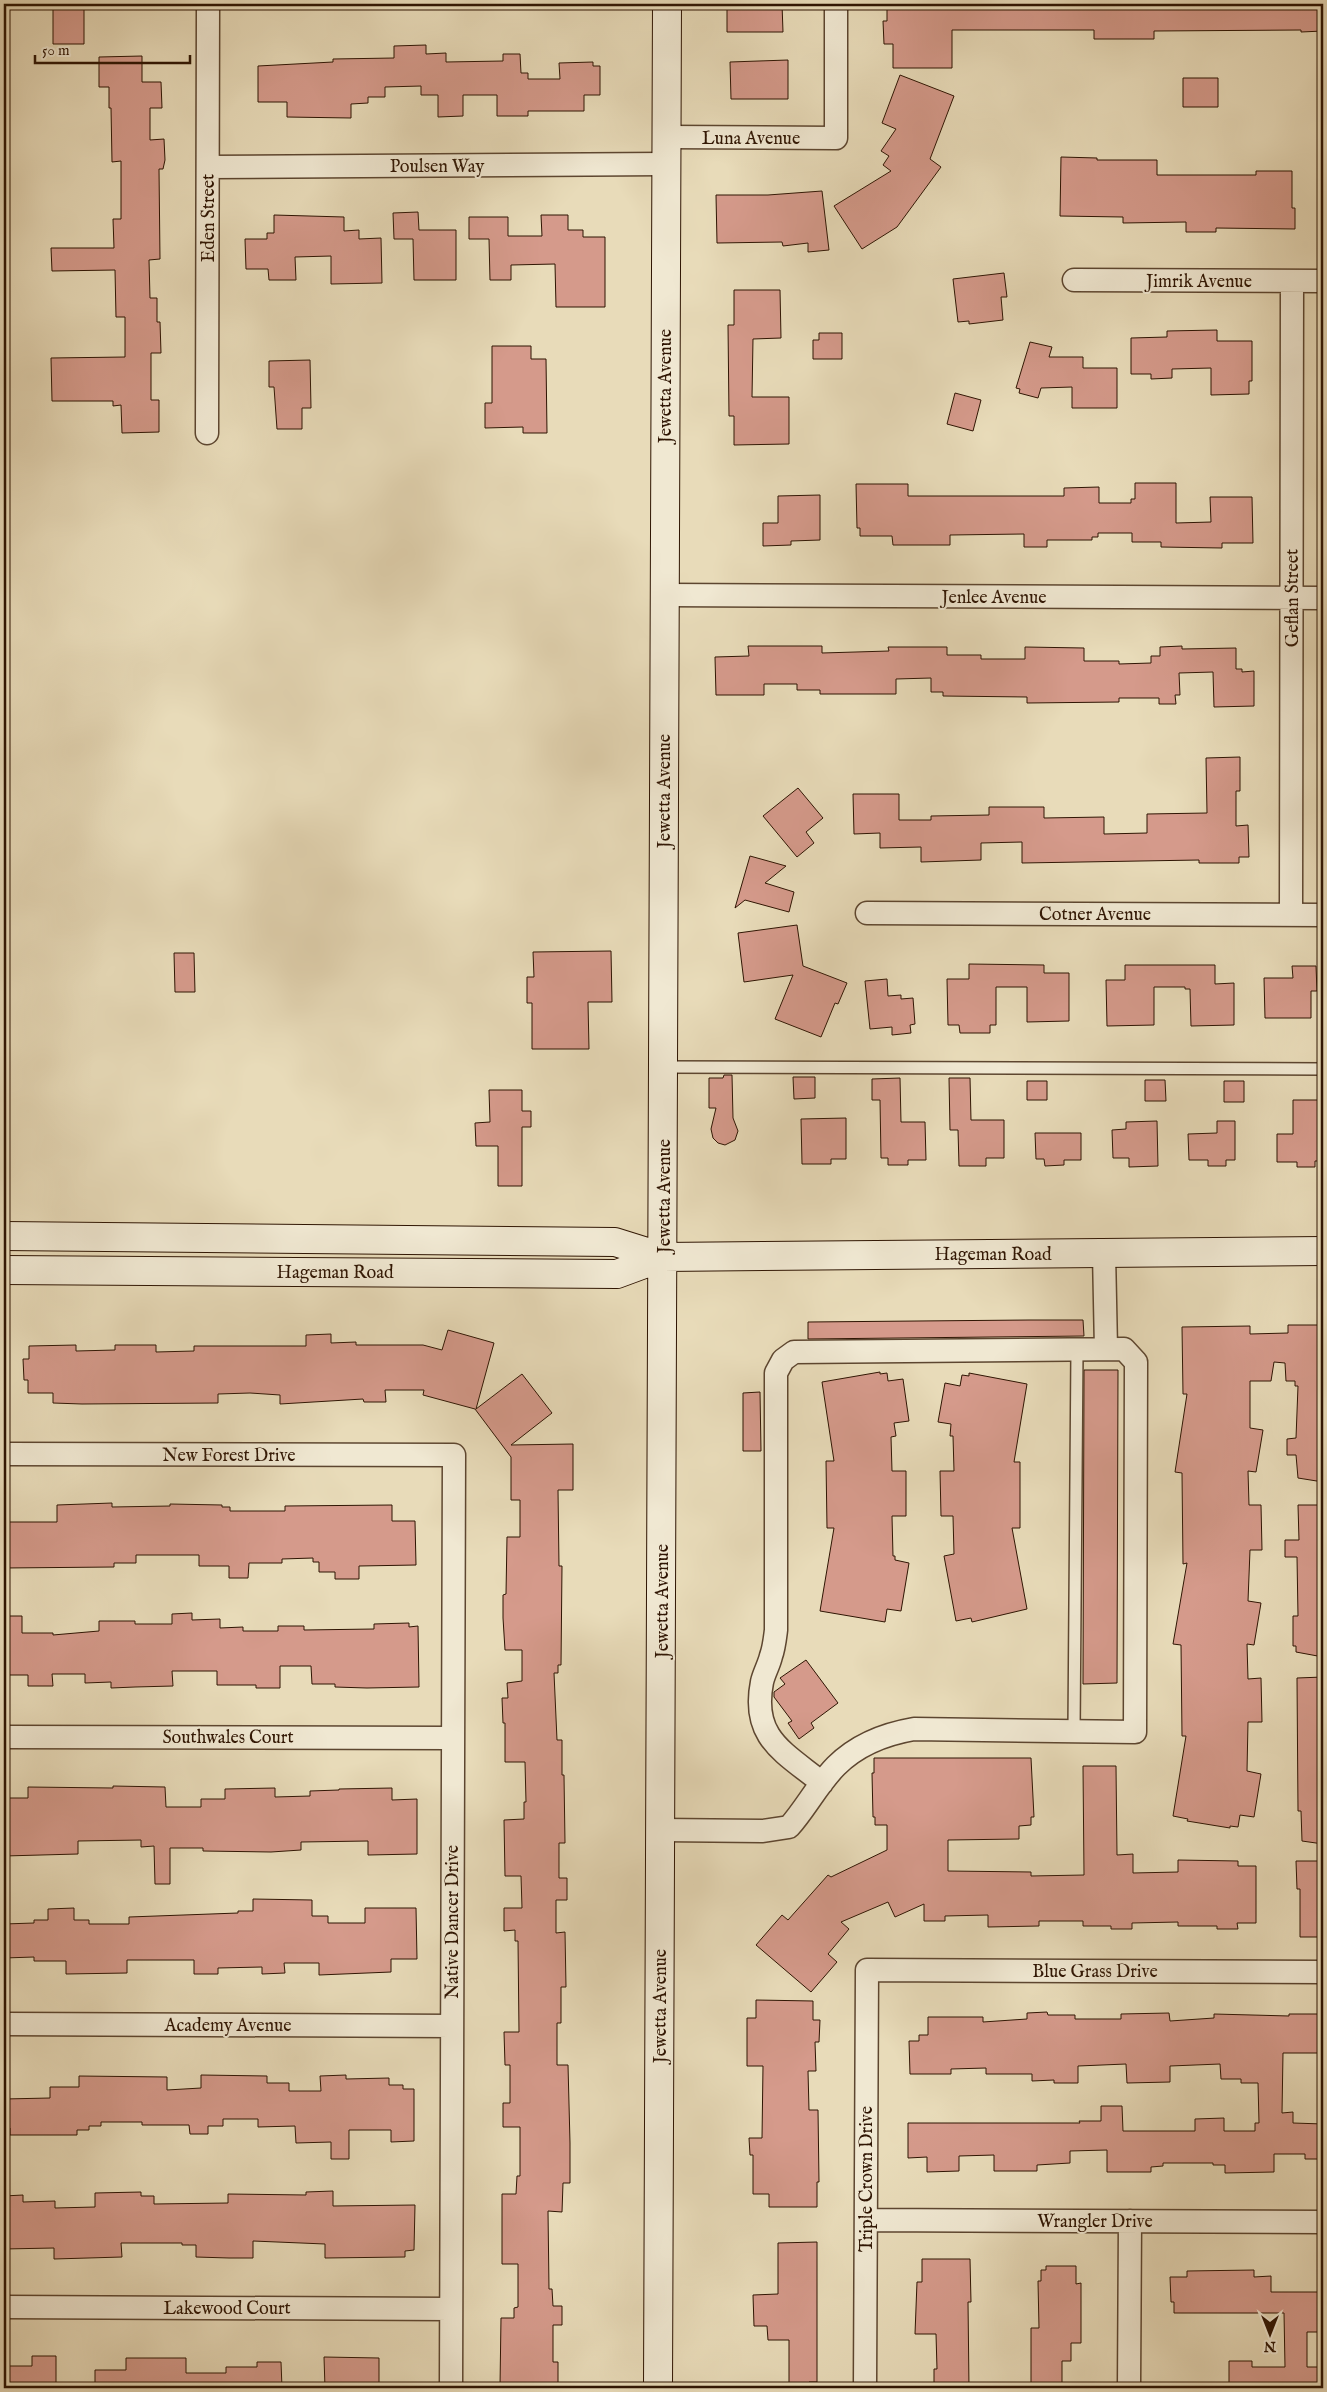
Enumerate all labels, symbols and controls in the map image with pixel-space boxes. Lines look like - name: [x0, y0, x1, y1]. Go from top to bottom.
- scale bar: [35, 32, 190, 64]
- text: 50 m: [42, 41, 70, 60]
- street label: Luna Avenue: [702, 128, 800, 151]
- street label: Poulsen Way: [390, 156, 484, 179]
- street label: Eden Street: [198, 174, 221, 262]
- street label: Jimrik Avenue: [1144, 271, 1252, 294]
- street label: Jewetta Avenue: [655, 329, 678, 445]
- street label: Geflan Street: [1282, 549, 1305, 647]
- street label: Jenlee Avenue: [939, 587, 1047, 610]
- street label: Jewetta Avenue: [654, 734, 677, 850]
- street label: Cotner Avenue: [1039, 904, 1151, 927]
- street label: Jewetta Avenue: [654, 1139, 677, 1255]
- street label: Hageman Road: [934, 1244, 1052, 1267]
- street label: Hageman Road: [276, 1262, 394, 1285]
- street label: New Forest Drive: [162, 1445, 296, 1468]
- street label: Jewetta Avenue: [652, 1544, 675, 1660]
- street label: Southwales Court: [162, 1727, 294, 1750]
- street label: Native Dancer Drive: [442, 1845, 465, 1999]
- street label: Jewetta Avenue: [650, 1949, 673, 2065]
- street label: Blue Grass Drive: [1032, 1961, 1158, 1984]
- street label: Academy Avenue: [163, 2015, 292, 2038]
- street label: Triple Crown Drive: [856, 2106, 879, 2252]
- street label: Wrangler Drive: [1037, 2211, 1153, 2234]
- street label: Lakewood Court: [163, 2298, 291, 2321]
- north arrow: [1244, 2310, 1294, 2360]
- text: N: [1264, 2337, 1277, 2355]

